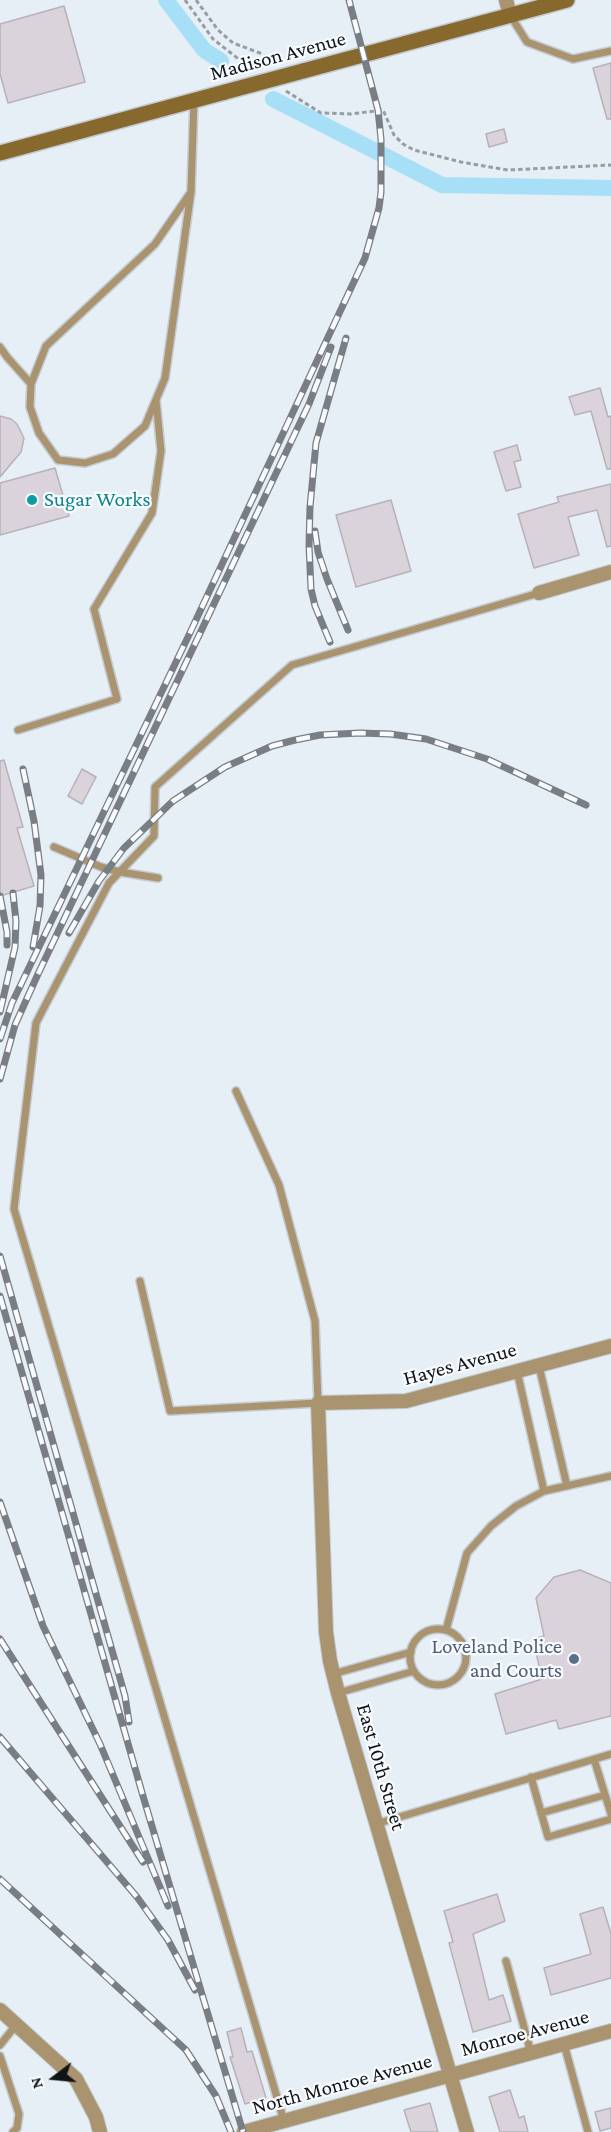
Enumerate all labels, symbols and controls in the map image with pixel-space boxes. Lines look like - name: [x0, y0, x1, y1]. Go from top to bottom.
- street label: Madison Avenue: [207, 26, 349, 86]
- place label: Sugar Works: [44, 487, 150, 513]
- marker: Sugar Works: [25, 493, 39, 507]
- street label: Hayes Avenue: [401, 1337, 519, 1391]
- place label: Loveland Police and Courts: [432, 1634, 562, 1684]
- marker: Loveland Police and Courts: [567, 1652, 581, 1666]
- street label: East 10th Street: [351, 1701, 411, 1833]
- street label: Monroe Avenue: [458, 2004, 592, 2062]
- north arrow: [24, 2048, 84, 2108]
- street label: North Monroe Avenue: [249, 2048, 435, 2120]
- text: N: [27, 2076, 46, 2091]

